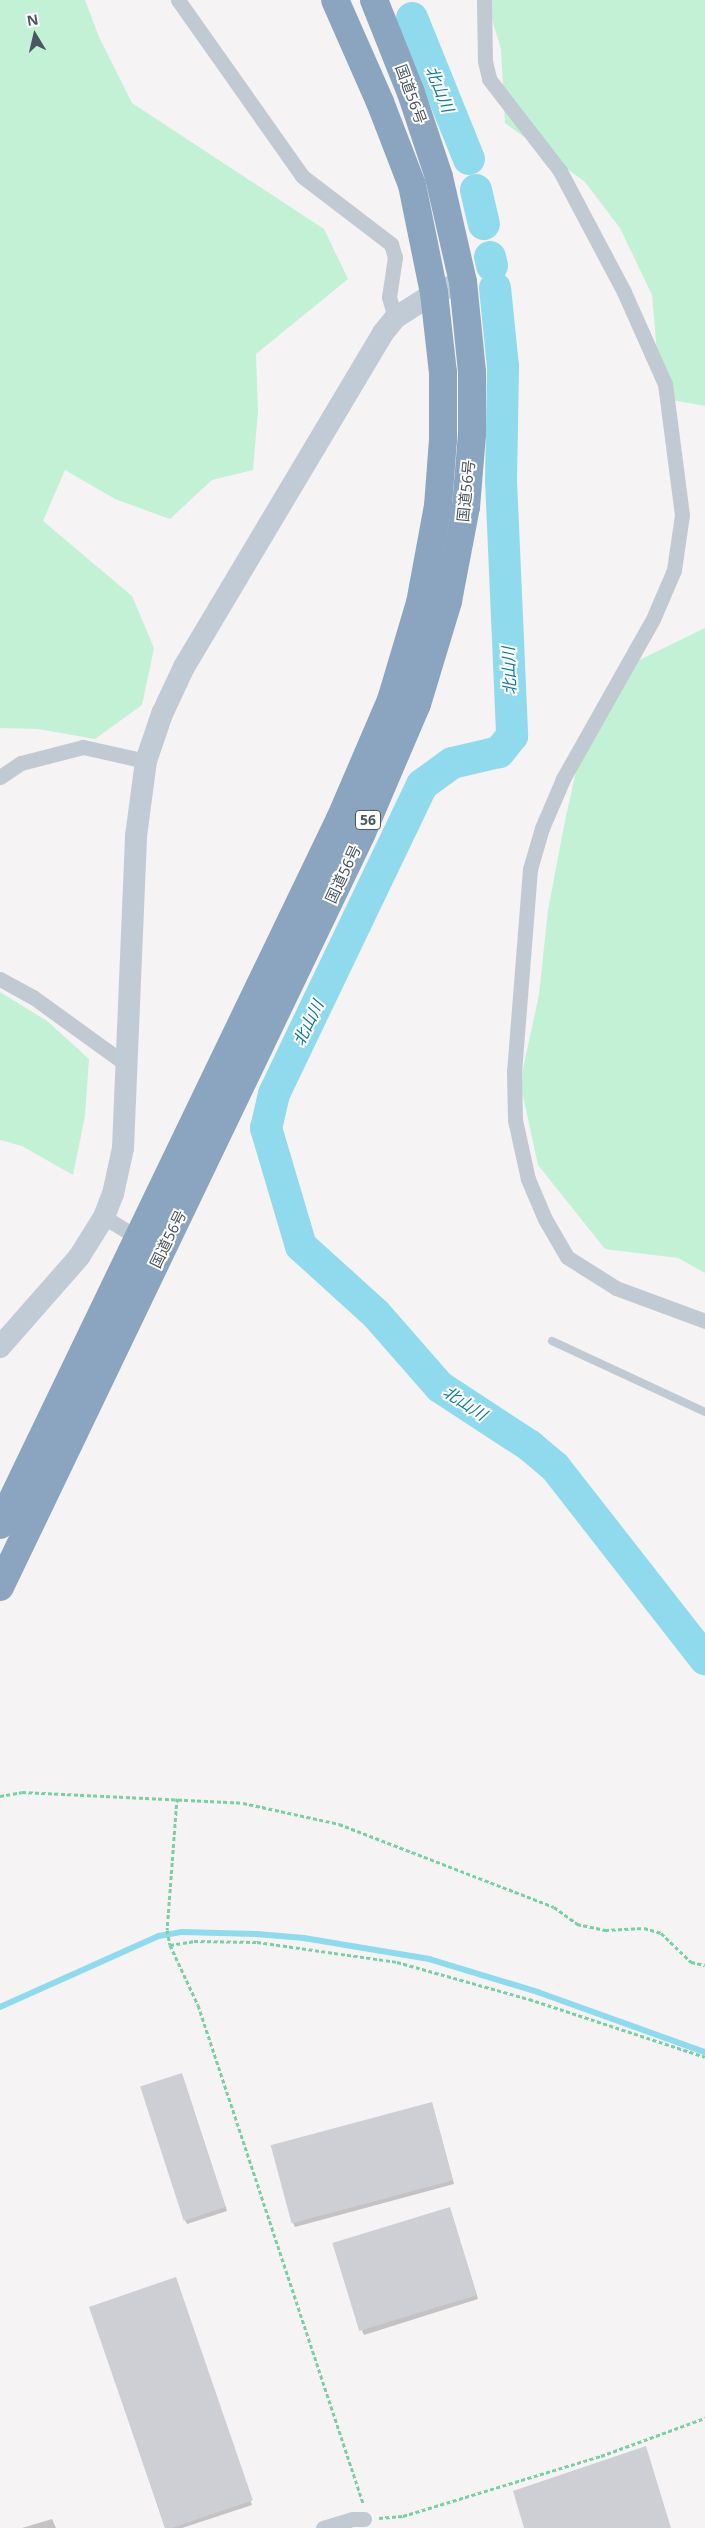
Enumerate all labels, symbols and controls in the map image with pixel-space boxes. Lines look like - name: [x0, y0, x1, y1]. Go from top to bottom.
- text: N: [25, 9, 40, 30]
- north arrow: [10, 10, 60, 60]
- street label: 国道56号: [392, 62, 430, 126]
- water label: 北山川: [422, 63, 458, 115]
- street label: 国道56号: [454, 459, 478, 523]
- water label: 北山川: [499, 647, 519, 695]
- road number: 56: [354, 808, 382, 832]
- street label: 国道56号: [322, 842, 364, 906]
- water label: 北山川: [289, 997, 327, 1049]
- street label: 国道56号: [146, 1207, 190, 1271]
- water label: 北山川: [440, 1382, 490, 1424]

